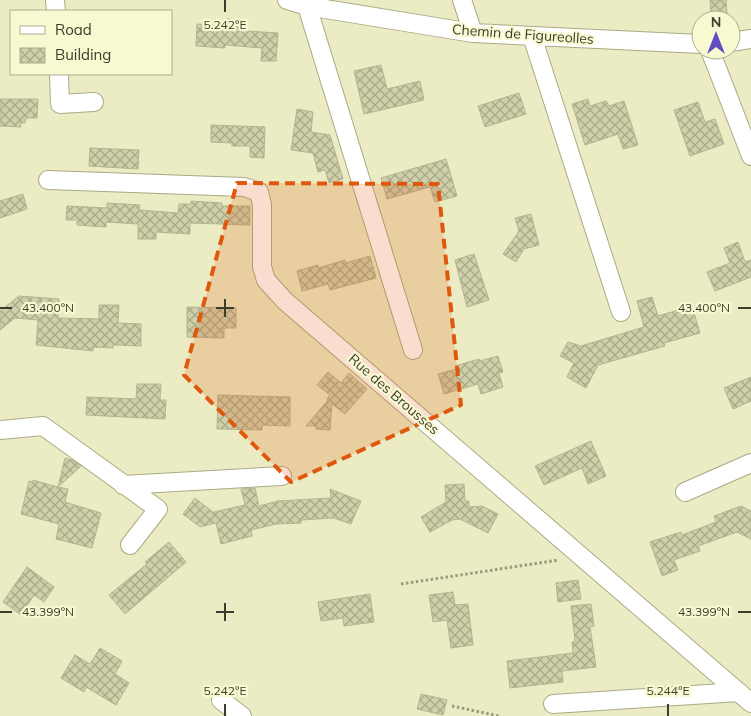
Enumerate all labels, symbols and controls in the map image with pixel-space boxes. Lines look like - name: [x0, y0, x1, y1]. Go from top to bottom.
- legend: [10, 10, 172, 75]
- north arrow: [691, 10, 741, 60]
- text: N: [711, 13, 721, 31]
- text: 5.242°E: [203, 17, 247, 32]
- text: Road: [55, 20, 92, 39]
- street label: Chemin de Figureolles: [451, 20, 595, 48]
- text: Building: [55, 45, 111, 64]
- text: 43.400°N: [22, 300, 74, 315]
- text: 43.400°N: [678, 300, 730, 315]
- street label: Rue des Brousses: [345, 350, 443, 438]
- text: 43.399°N: [22, 604, 74, 619]
- text: 43.399°N: [678, 604, 730, 619]
- text: 5.242°E: [203, 683, 247, 698]
- text: 5.244°E: [646, 683, 690, 698]

